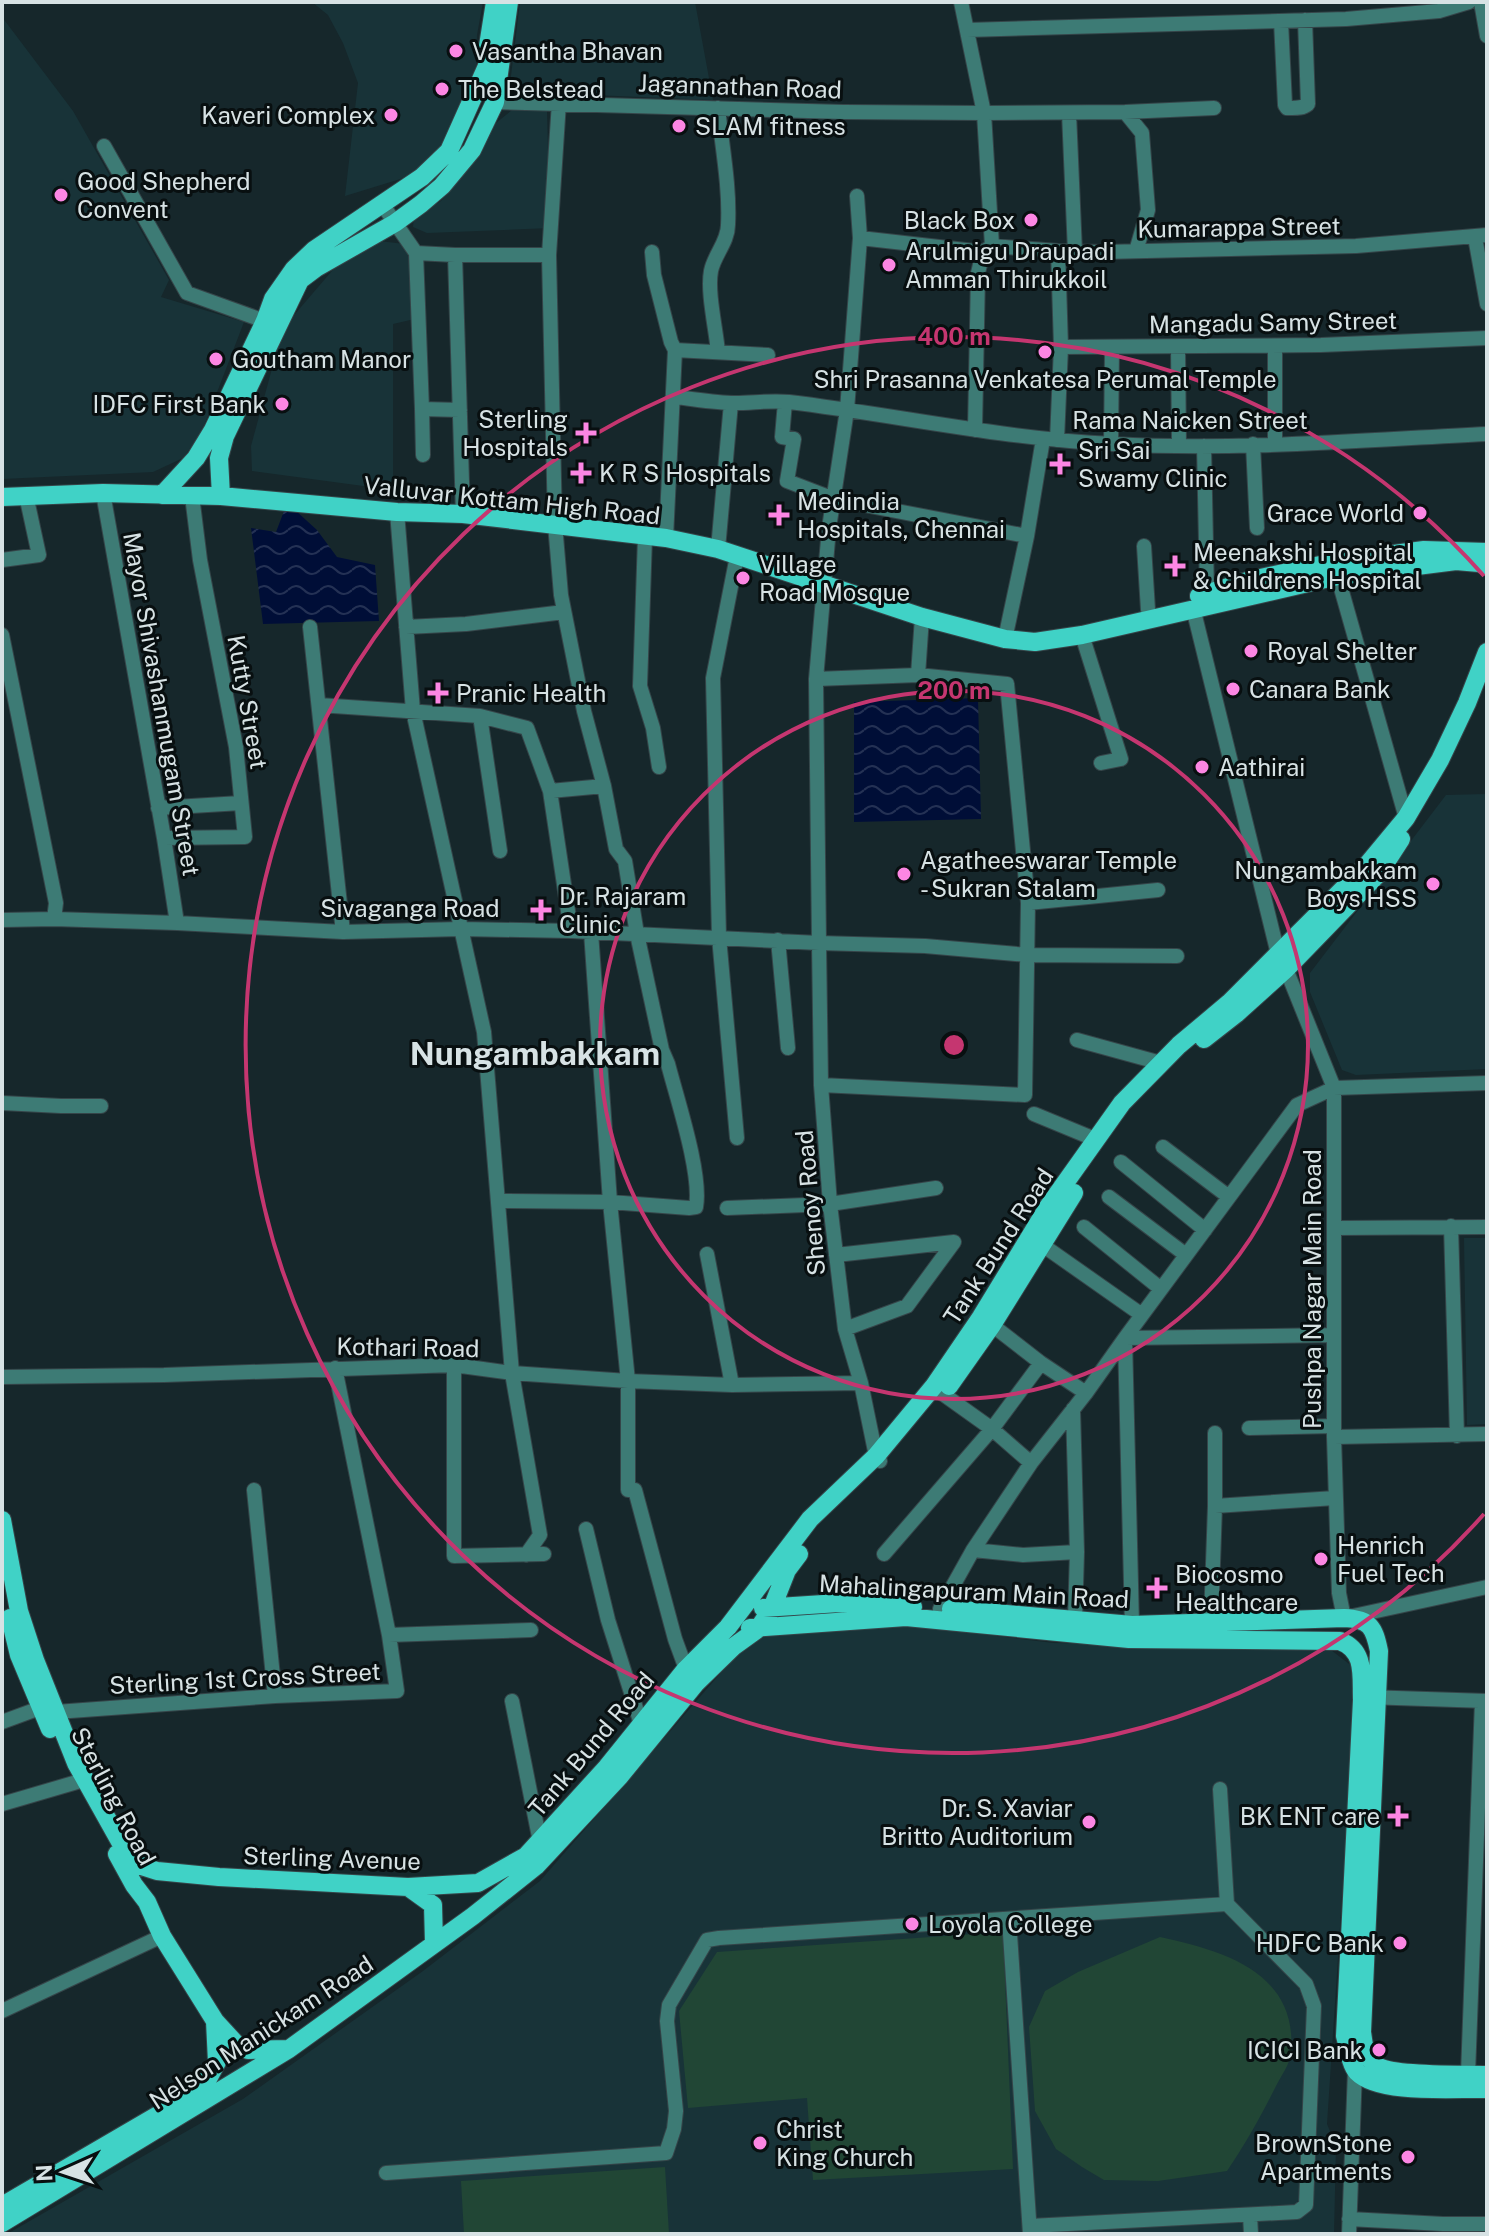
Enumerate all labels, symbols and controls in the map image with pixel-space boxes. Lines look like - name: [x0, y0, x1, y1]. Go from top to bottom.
- place label: Vasantha Bhavan: [472, 37, 663, 65]
- marker: Vasantha Bhavan: [447, 42, 465, 60]
- street label: Jagannathan Road: [638, 68, 842, 104]
- place label: The Belstead: [458, 75, 604, 103]
- marker: The Belstead: [433, 80, 451, 98]
- place label: Kaveri Complex: [201, 101, 375, 129]
- marker: Kaveri Complex: [382, 106, 400, 124]
- place label: SLAM fitness: [695, 112, 846, 140]
- marker: SLAM fitness: [670, 117, 688, 135]
- place label: Good Shepherd Convent: [77, 167, 251, 223]
- marker: Good Shepherd Convent: [52, 186, 70, 204]
- place label: Black Box: [904, 206, 1015, 234]
- marker: Black Box: [1022, 211, 1040, 229]
- street label: Kumarappa Street: [1137, 211, 1341, 243]
- place label: Arulmigu Draupadi Amman Thirukkoil: [905, 237, 1114, 293]
- marker: Arulmigu Draupadi Amman Thirukkoil: [880, 256, 898, 274]
- street label: Mangadu Samy Street: [1149, 306, 1397, 338]
- text: 400 m: [917, 322, 991, 350]
- marker: Shri Prasanna Venkatesa Perumal Temple: [1036, 343, 1054, 361]
- place label: Goutham Manor: [232, 345, 411, 373]
- marker: Goutham Manor: [207, 350, 225, 368]
- place label: Shri Prasanna Venkatesa Perumal Temple: [813, 365, 1277, 393]
- place label: IDFC First Bank: [93, 390, 266, 418]
- marker: IDFC First Bank: [273, 395, 291, 413]
- place label: Sterling Hospitals: [462, 405, 568, 461]
- street label: Rama Naicken Street: [1072, 406, 1308, 434]
- marker: Sterling Hospitals: [575, 422, 597, 444]
- place label: Sri Sai Swamy Clinic: [1078, 436, 1228, 492]
- marker: Sri Sai Swamy Clinic: [1049, 453, 1071, 475]
- place label: K R S Hospitals: [599, 459, 771, 487]
- marker: K R S Hospitals: [570, 462, 592, 484]
- street label: Valluvar Kottam High Road: [362, 470, 662, 530]
- place label: Medindia Hospitals, Chennai: [797, 487, 1005, 543]
- place label: Grace World: [1267, 499, 1404, 527]
- marker: Medindia Hospitals, Chennai: [768, 504, 790, 526]
- marker: Grace World: [1411, 504, 1429, 522]
- street label: Mayor Shivashanmugam Street: [118, 530, 206, 878]
- place label: Meenakshi Hospital & Childrens Hospital: [1193, 538, 1422, 594]
- place label: Village Road Mosque: [759, 550, 910, 606]
- marker: Meenakshi Hospital & Childrens Hospital: [1164, 555, 1186, 577]
- marker: Village Road Mosque: [734, 569, 752, 587]
- street label: Kutty Street: [222, 633, 274, 771]
- place label: Royal Shelter: [1267, 637, 1417, 665]
- marker: Royal Shelter: [1242, 642, 1260, 660]
- place label: Canara Bank: [1249, 675, 1390, 703]
- text: 200 m: [917, 676, 991, 704]
- place label: Pranic Health: [456, 679, 606, 707]
- marker: Canara Bank: [1224, 680, 1242, 698]
- marker: Pranic Health: [427, 682, 449, 704]
- place label: Aathirai: [1218, 753, 1305, 781]
- marker: Aathirai: [1193, 758, 1211, 776]
- place label: Agatheeswarar Temple - Sukran Stalam: [920, 846, 1177, 902]
- place label: Nungambakkam Boys HSS: [1234, 856, 1417, 912]
- marker: Agatheeswarar Temple - Sukran Stalam: [895, 865, 913, 883]
- marker: Nungambakkam Boys HSS: [1424, 875, 1442, 893]
- place label: Dr. Rajaram Clinic: [559, 882, 686, 938]
- street label: Sivaganga Road: [320, 894, 500, 922]
- marker: Dr. Rajaram Clinic: [530, 899, 552, 921]
- centre of rings: [940, 1031, 968, 1059]
- district label: Nungambakkam: [410, 1035, 660, 1072]
- street label: Shenoy Road: [790, 1129, 830, 1277]
- street label: Pushpa Nagar Main Road: [1298, 1149, 1326, 1429]
- street label: Tank Bund Road: [937, 1163, 1059, 1329]
- street label: Kothari Road: [336, 1332, 480, 1362]
- place label: Henrich Fuel Tech: [1337, 1531, 1445, 1587]
- marker: Henrich Fuel Tech: [1312, 1550, 1330, 1568]
- place label: Biocosmo Healthcare: [1175, 1560, 1298, 1616]
- street label: Mahalingapuram Main Road: [818, 1569, 1130, 1613]
- marker: Biocosmo Healthcare: [1146, 1577, 1168, 1599]
- street label: Sterling 1st Cross Street: [109, 1657, 381, 1699]
- street label: Tank Bund Road: [522, 1666, 660, 1822]
- street label: Sterling Road: [66, 1722, 162, 1870]
- place label: Dr. S. Xaviar Britto Auditorium: [881, 1794, 1073, 1850]
- place label: BK ENT care: [1240, 1802, 1380, 1830]
- marker: BK ENT care: [1387, 1805, 1409, 1827]
- marker: Dr. S. Xaviar Britto Auditorium: [1080, 1813, 1098, 1831]
- street label: Sterling Avenue: [243, 1841, 421, 1875]
- place label: Loyola College: [928, 1910, 1093, 1938]
- marker: Loyola College: [903, 1915, 921, 1933]
- place label: HDFC Bank: [1256, 1929, 1384, 1957]
- marker: HDFC Bank: [1391, 1934, 1409, 1952]
- street label: Nelson Manickam Road: [144, 1949, 378, 2115]
- place label: ICICI Bank: [1247, 2036, 1363, 2064]
- marker: ICICI Bank: [1370, 2041, 1388, 2059]
- place label: Christ King Church: [776, 2115, 913, 2171]
- place label: BrownStone Apartments: [1255, 2129, 1392, 2185]
- north arrow: [24, 2132, 104, 2212]
- marker: Christ King Church: [751, 2134, 769, 2152]
- marker: BrownStone Apartments: [1399, 2148, 1417, 2166]
- text: N: [31, 2164, 57, 2182]

